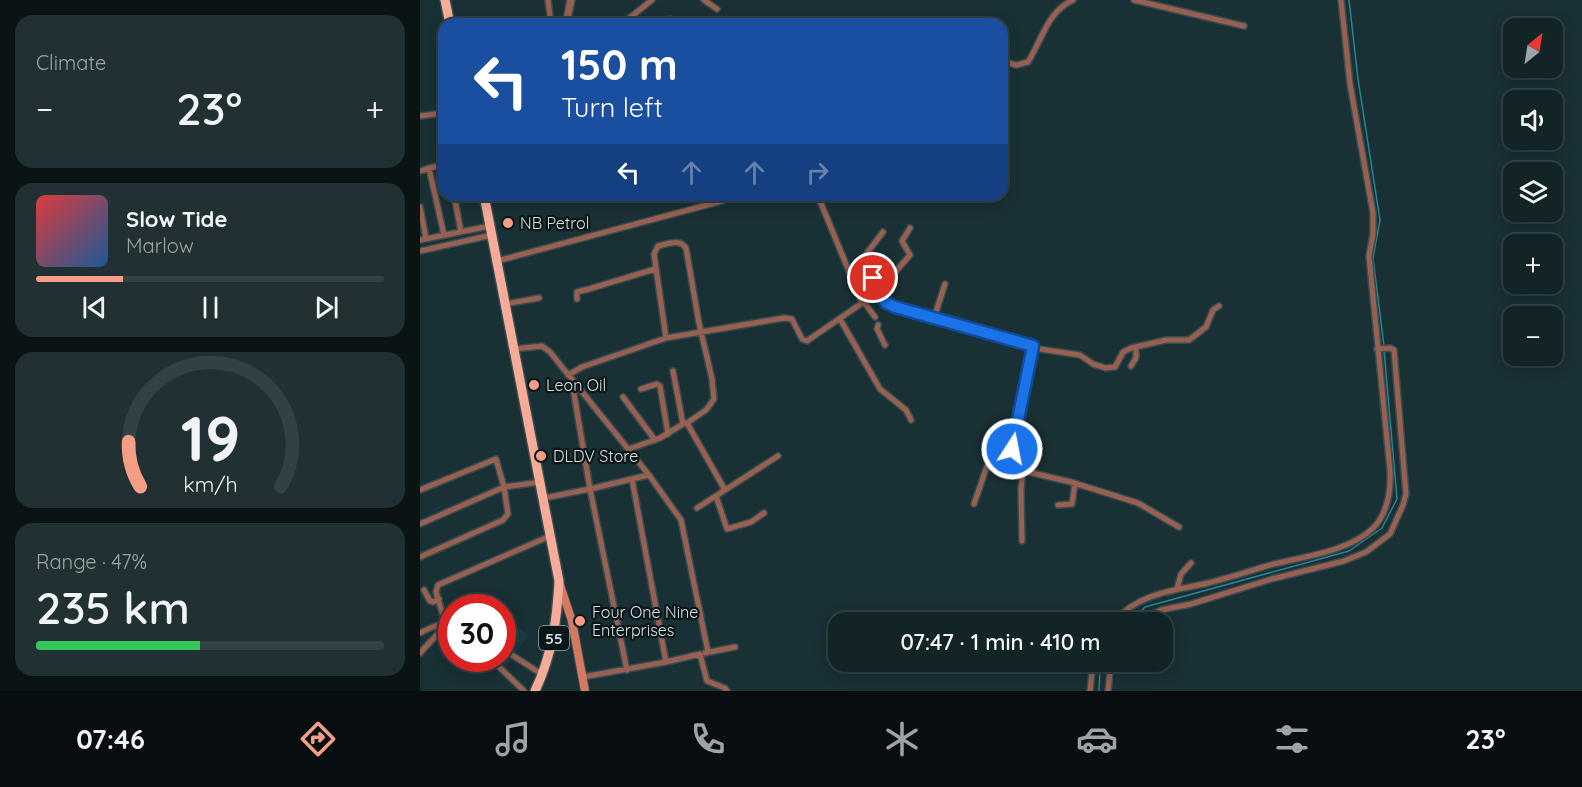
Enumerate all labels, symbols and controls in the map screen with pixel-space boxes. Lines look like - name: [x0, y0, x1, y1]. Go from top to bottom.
- north arrow: [1503, 18, 1563, 78]
- map controls: [1503, 18, 1563, 366]
- text: 150 m: [561, 38, 678, 91]
- icon: left: [462, 42, 540, 120]
- text: Climate: [36, 50, 106, 75]
- text: 23°: [176, 80, 242, 136]
- text: −: [36, 88, 53, 129]
- text: +: [365, 88, 384, 129]
- text: Turn left: [561, 90, 663, 124]
- button: sound: [1503, 90, 1563, 150]
- icon: left: [612, 156, 645, 189]
- icon: ahead: [675, 156, 708, 189]
- icon: ahead: [738, 156, 771, 189]
- icon: right: [801, 156, 834, 189]
- button: layers: [1503, 162, 1563, 222]
- text: Slow Tide: [126, 205, 227, 233]
- place label: NB Petrol: [520, 213, 589, 233]
- marker: NB Petrol: [501, 216, 515, 230]
- text: Marlow: [126, 233, 194, 258]
- button: +: [1503, 234, 1563, 294]
- pin: [847, 252, 898, 303]
- icon: arrive: [856, 261, 889, 294]
- icon: previous: [78, 291, 111, 324]
- icon: pause: [194, 291, 227, 324]
- icon: next: [310, 291, 343, 324]
- button: −: [1503, 306, 1563, 366]
- place label: Leon Oil: [546, 375, 606, 395]
- marker: Leon Oil: [527, 378, 541, 392]
- text: 19: [180, 399, 240, 477]
- position arrow: [980, 417, 1044, 481]
- place label: DLDV Store: [553, 446, 638, 466]
- marker: DLDV Store: [534, 449, 548, 463]
- text: km/h: [183, 471, 237, 497]
- text: Range · 47%: [36, 549, 147, 574]
- text: 235 km: [36, 579, 190, 635]
- speed limit sign: 30: [438, 594, 516, 672]
- place label: Four One Nine Enterprises: [592, 602, 698, 640]
- marker: Four One Nine Enterprises: [573, 614, 587, 628]
- road number: 55: [539, 626, 569, 650]
- text: 07:47 · 1 min · 410 m: [901, 628, 1100, 656]
- icon: directions: [297, 718, 339, 760]
- icon: music: [492, 718, 534, 760]
- icon: phone: [687, 718, 729, 760]
- icon: climate: [881, 718, 923, 760]
- icon: car: [1076, 718, 1118, 760]
- icon: filters: [1271, 718, 1313, 760]
- text: 07:46: [76, 722, 145, 756]
- text: 23°: [1465, 722, 1506, 756]

